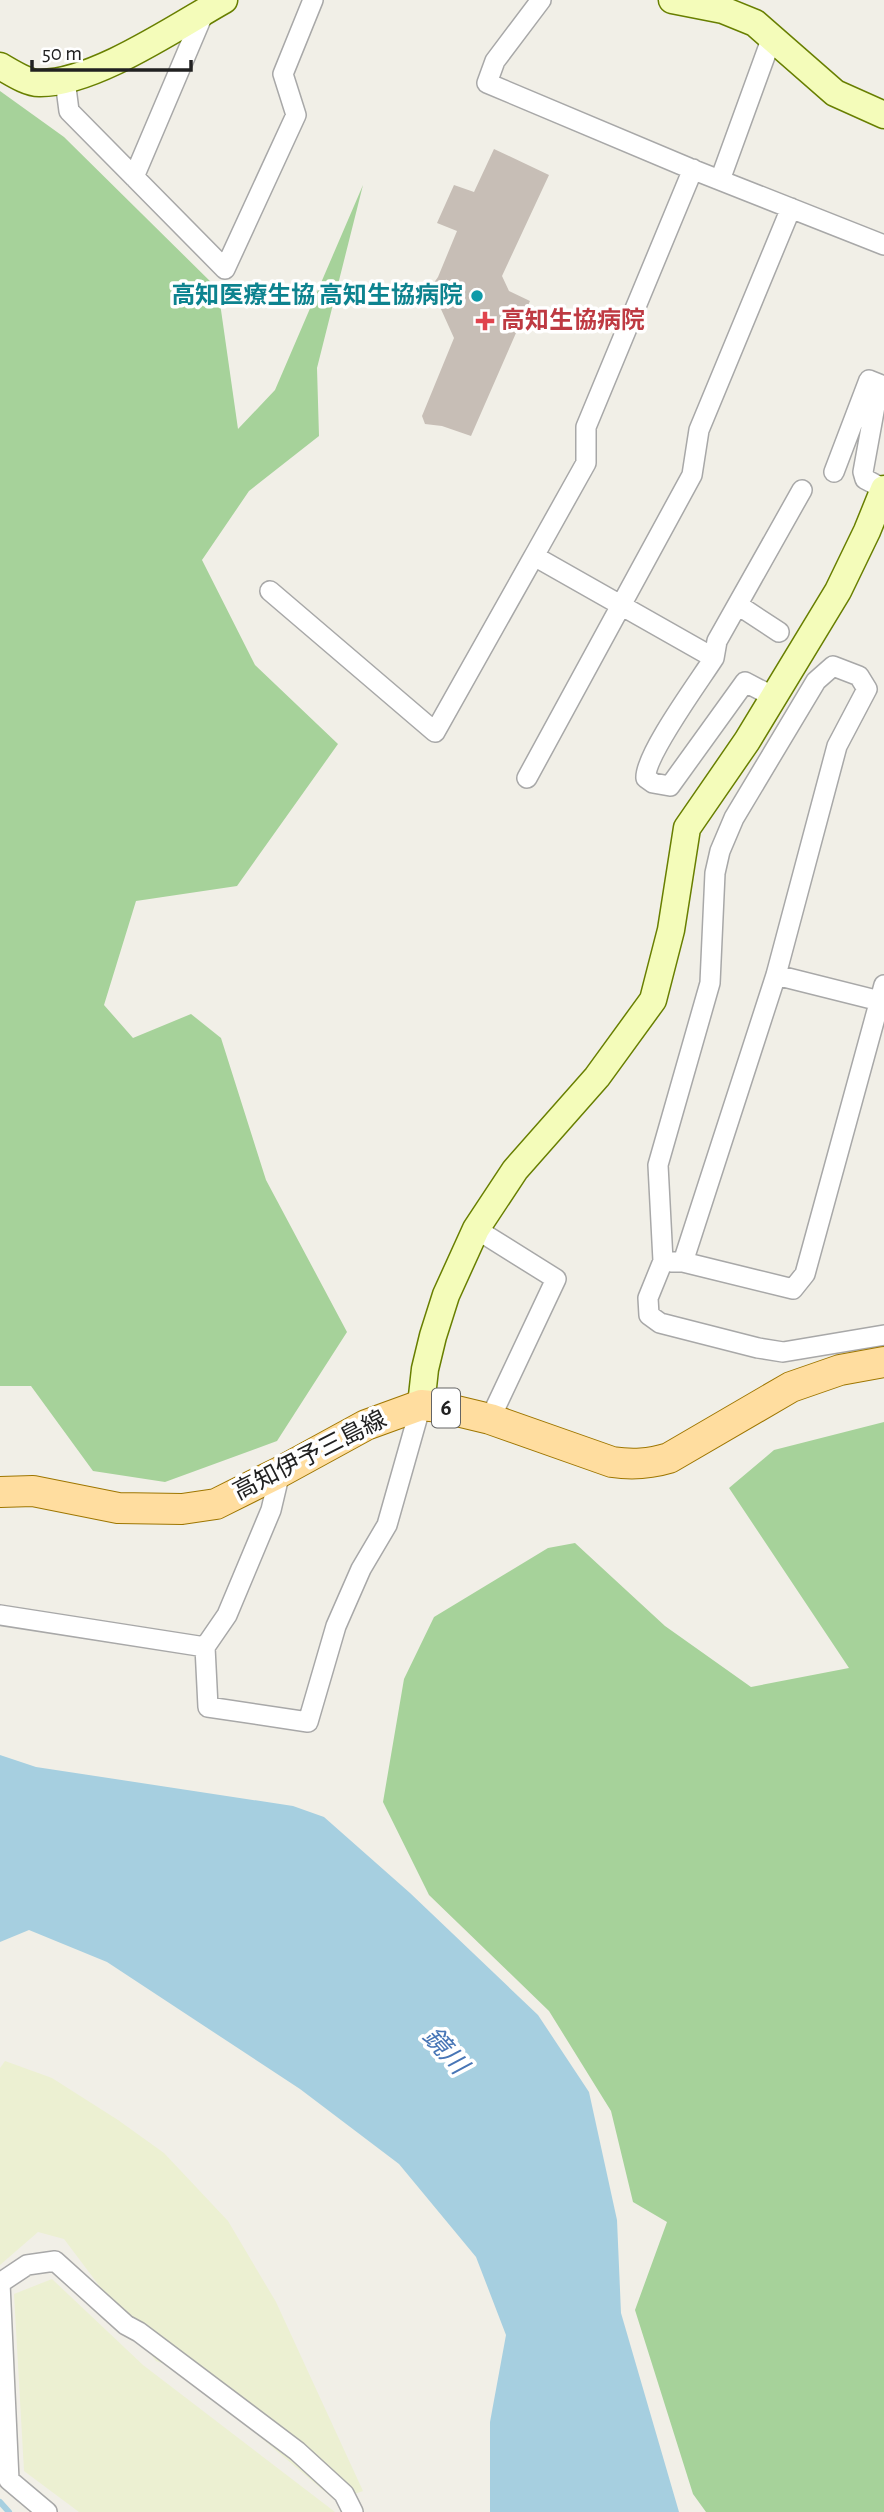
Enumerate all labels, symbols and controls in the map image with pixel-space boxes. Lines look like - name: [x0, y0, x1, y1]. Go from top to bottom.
- scale bar: [32, 28, 191, 72]
- text: 50 m: [42, 43, 82, 64]
- place label: 高知医療生協 高知生協病院: [171, 282, 463, 308]
- marker: 高知医療生協 高知生協病院: [469, 288, 485, 304]
- place label: 高知生協病院: [501, 307, 645, 333]
- marker: 高知生協病院: [475, 311, 495, 331]
- road number: 6: [432, 1388, 460, 1428]
- street label: 高知伊予三島線: [229, 1405, 390, 1505]
- water label: 鏡川: [418, 2022, 475, 2081]

